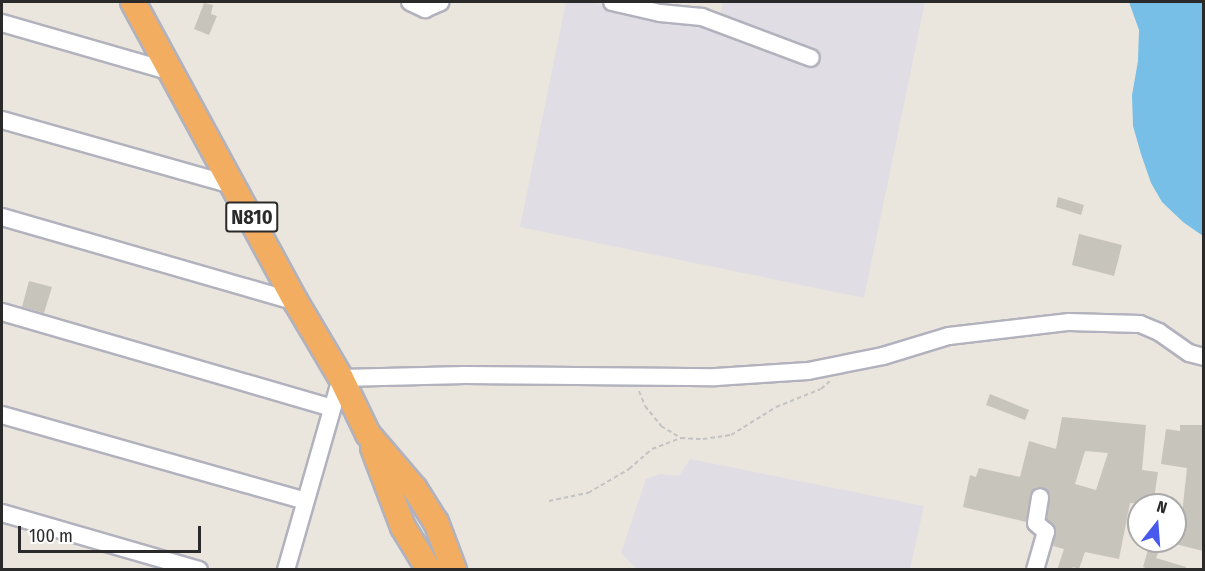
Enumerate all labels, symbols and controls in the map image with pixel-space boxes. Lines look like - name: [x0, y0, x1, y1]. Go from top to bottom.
- road number: N810: [225, 200, 279, 234]
- north arrow: [1127, 493, 1187, 553]
- text: N: [1154, 497, 1169, 518]
- scale bar: [21, 514, 204, 552]
- text: 100 m: [29, 525, 73, 547]

